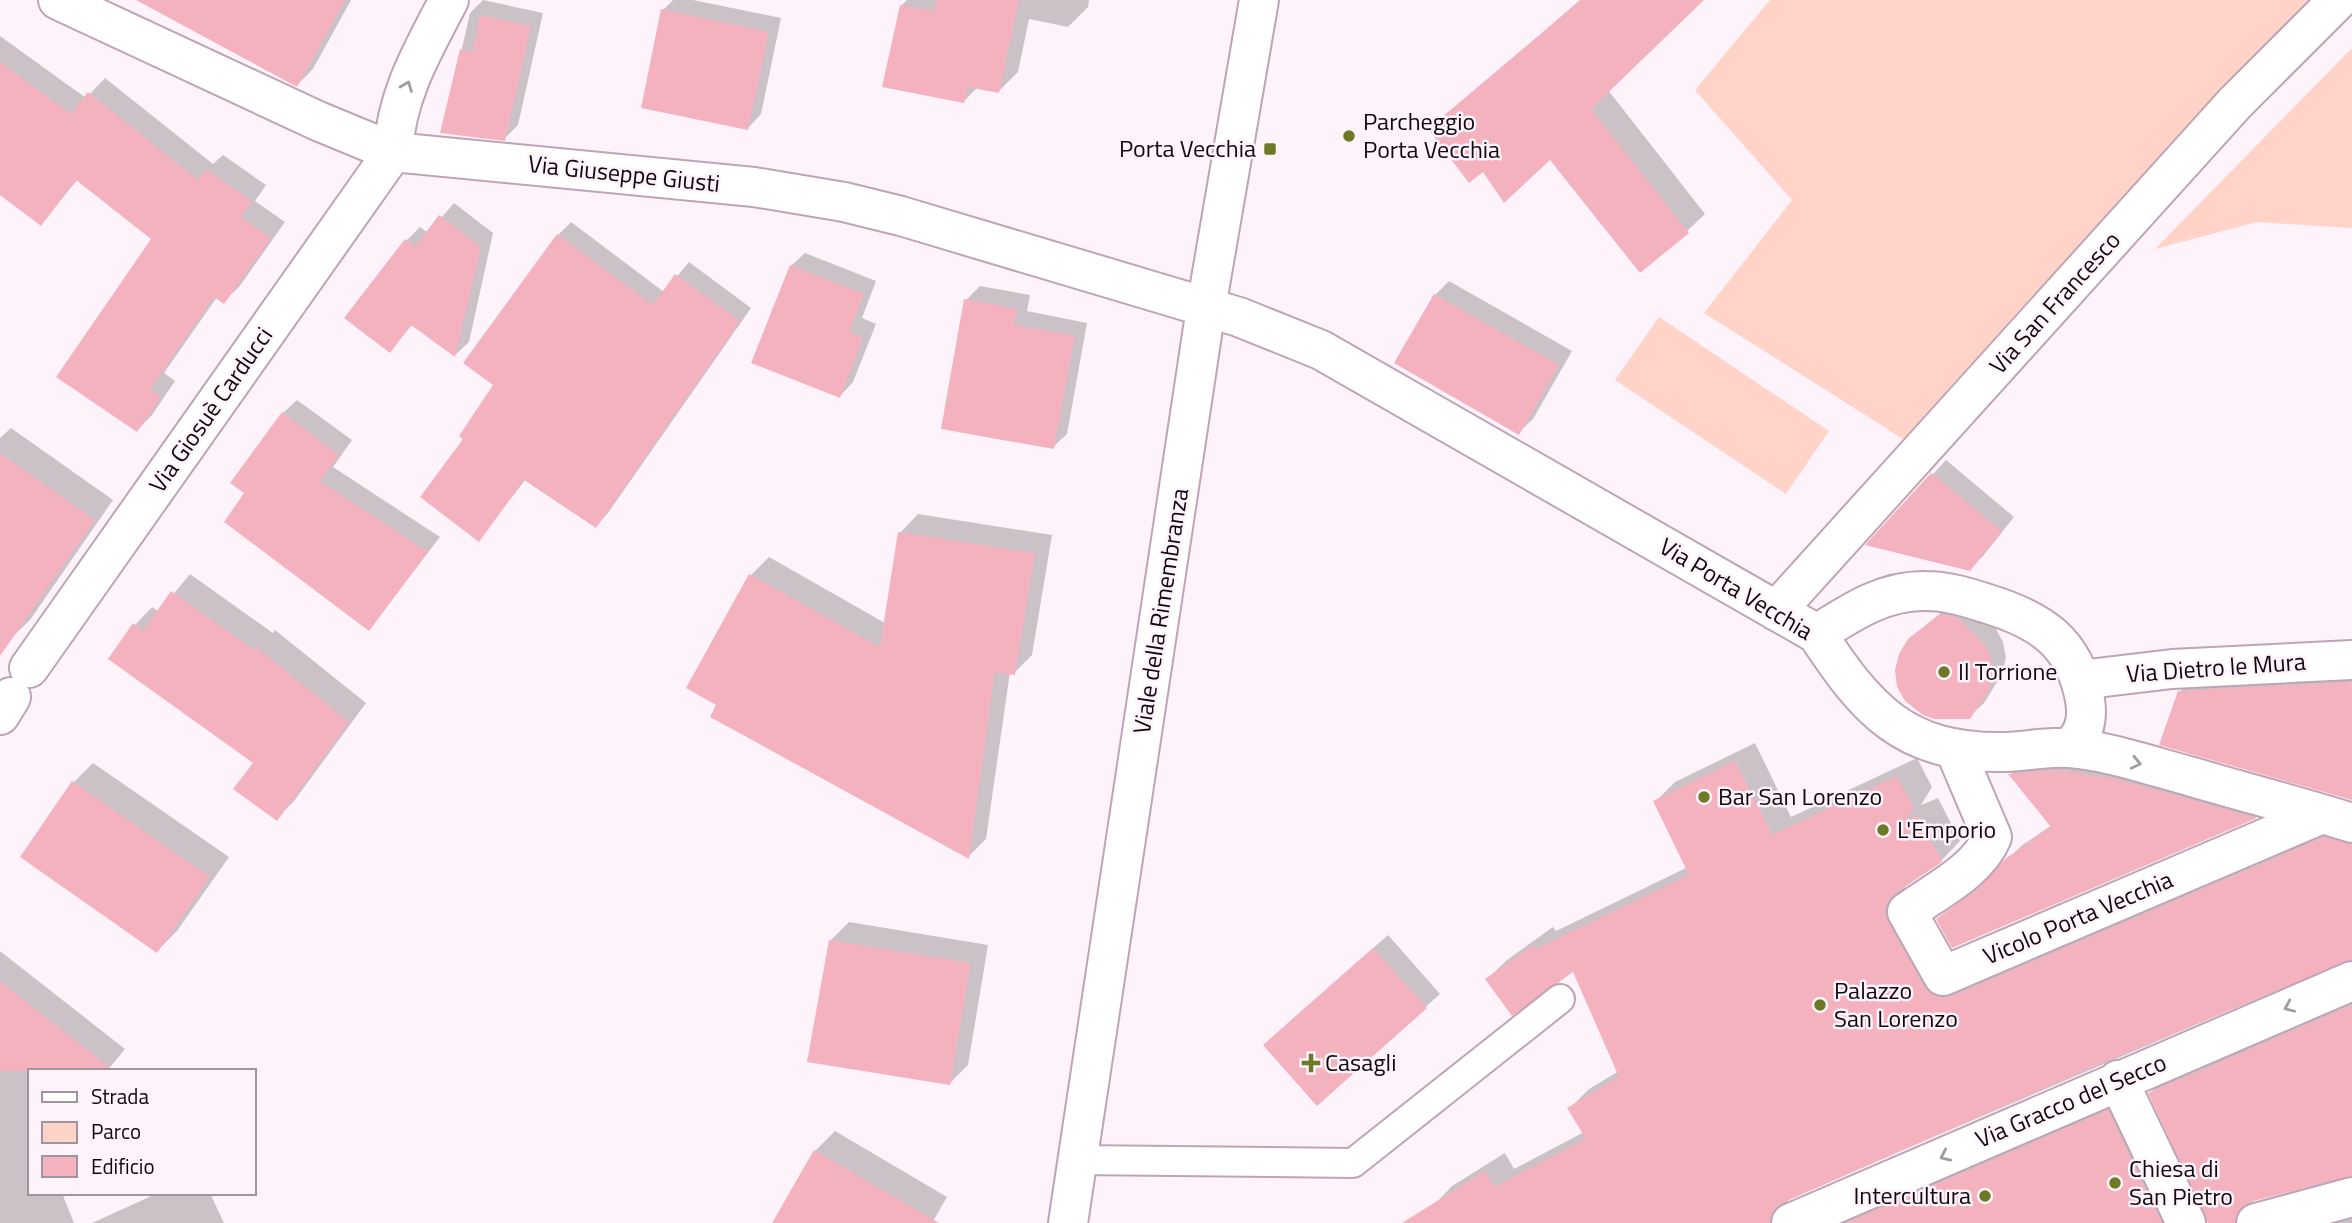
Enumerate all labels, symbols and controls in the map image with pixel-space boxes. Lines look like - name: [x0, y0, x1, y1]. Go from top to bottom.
- one-way arrow: [398, 80, 412, 92]
- place label: Parcheggio Porta Vecchia: [1363, 103, 1500, 167]
- marker: Parcheggio Porta Vecchia: [1341, 128, 1357, 144]
- place label: Porta Vecchia: [1119, 130, 1256, 166]
- marker: Porta Vecchia: [1262, 141, 1278, 157]
- street label: Via Giuseppe Giusti: [526, 145, 722, 201]
- street label: Via San Francesco: [1980, 223, 2128, 382]
- street label: Via Giosuè Carducci: [139, 319, 281, 500]
- street label: Viale della Rimembranza: [1123, 485, 1197, 736]
- street label: Via Porta Vecchia: [1653, 528, 1820, 648]
- street label: Via Dietro le Mura: [2125, 643, 2307, 691]
- place label: Il Torrione: [1958, 653, 2057, 689]
- marker: Il Torrione: [1936, 664, 1952, 680]
- one-way arrow: [2130, 754, 2142, 769]
- place label: Bar San Lorenzo: [1718, 778, 1882, 814]
- marker: Bar San Lorenzo: [1696, 789, 1712, 805]
- place label: L'Emporio: [1897, 811, 1996, 847]
- marker: L'Emporio: [1875, 822, 1891, 838]
- street label: Vicolo Porta Vecchia: [1977, 861, 2178, 973]
- place label: Palazzo San Lorenzo: [1834, 972, 1958, 1036]
- marker: Palazzo San Lorenzo: [1812, 997, 1828, 1013]
- one-way arrow: [2284, 999, 2296, 1013]
- place label: Casagli: [1325, 1044, 1396, 1080]
- street label: Via Gracco del Secco: [1970, 1044, 2172, 1157]
- marker: Casagli: [1303, 1055, 1319, 1071]
- legend: [28, 1069, 256, 1195]
- text: Strada: [91, 1080, 149, 1112]
- text: Parco: [91, 1115, 141, 1147]
- one-way arrow: [1940, 1148, 1952, 1162]
- text: Edificio: [91, 1150, 155, 1182]
- place label: Chiesa di San Pietro: [2129, 1150, 2233, 1214]
- marker: Chiesa di San Pietro: [2107, 1175, 2123, 1191]
- place label: Intercultura: [1853, 1177, 1971, 1213]
- marker: Intercultura: [1977, 1188, 1993, 1204]

